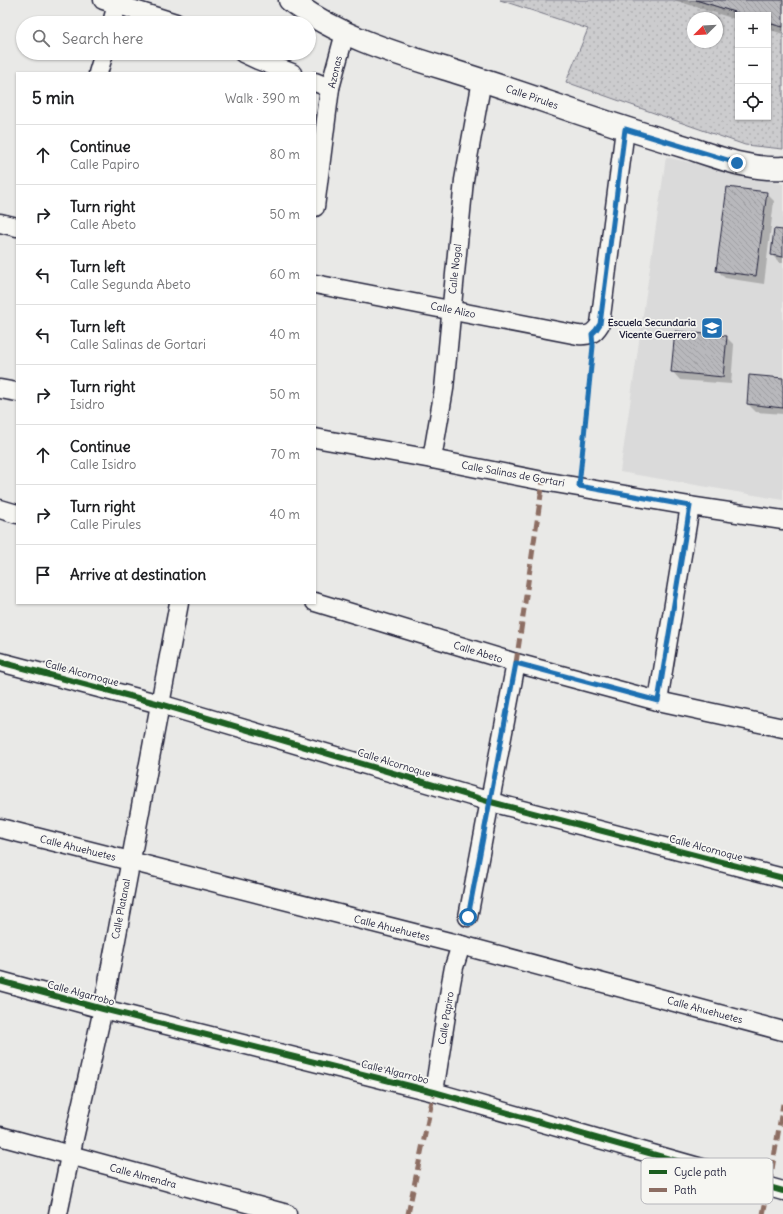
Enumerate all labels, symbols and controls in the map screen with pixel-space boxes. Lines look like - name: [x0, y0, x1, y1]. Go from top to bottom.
- north arrow: [687, 12, 723, 48]
- map controls: [735, 12, 771, 120]
- button: +: [735, 12, 771, 48]
- search box: [16, 16, 316, 60]
- icon: search: [30, 27, 52, 49]
- text: Search here: [62, 29, 143, 48]
- button: −: [735, 48, 771, 84]
- street label: Azonas: [325, 54, 345, 89]
- street label: Calle Pirules: [504, 82, 560, 112]
- button: locate: [735, 84, 771, 120]
- text: 5 min: [32, 87, 74, 109]
- text: Walk · 390 m: [225, 90, 300, 107]
- text: Continue: [70, 137, 131, 156]
- icon: ahead: [32, 144, 54, 166]
- text: 80 m: [269, 146, 300, 163]
- route end: [728, 154, 746, 172]
- text: Calle Papiro: [70, 156, 140, 173]
- text: Turn right: [70, 197, 135, 216]
- icon: right: [32, 204, 54, 226]
- text: 50 m: [269, 206, 300, 223]
- text: Calle Abeto: [70, 216, 136, 233]
- street label: Calle Nogal: [446, 243, 464, 295]
- text: Turn left: [70, 257, 125, 276]
- icon: left: [32, 264, 54, 286]
- text: 60 m: [269, 266, 300, 283]
- text: Calle Segunda Abeto: [70, 276, 191, 293]
- street label: Calle Alizo: [429, 299, 477, 321]
- school or university icon: Escuela Secundaria Vicente Guerrero: [699, 315, 725, 341]
- place label: Escuela Secundaria Vicente Guerrero: [608, 316, 696, 341]
- text: Turn left: [70, 317, 125, 336]
- icon: left: [32, 324, 54, 346]
- text: 40 m: [269, 326, 300, 343]
- text: Calle Salinas de Gortari: [70, 336, 206, 353]
- text: Turn right: [70, 377, 135, 396]
- icon: right: [32, 384, 54, 406]
- text: 50 m: [269, 386, 300, 403]
- text: Isidro: [70, 396, 105, 413]
- text: Continue: [70, 437, 131, 456]
- icon: ahead: [32, 444, 54, 466]
- text: 70 m: [271, 446, 300, 463]
- text: Calle Isidro: [70, 456, 136, 473]
- street label: Calle Salinas de Gortari: [460, 459, 566, 489]
- text: Turn right: [70, 497, 135, 516]
- icon: right: [32, 504, 54, 526]
- text: 40 m: [269, 506, 300, 523]
- text: Calle Pirules: [70, 516, 141, 533]
- icon: arrive: [32, 564, 54, 586]
- text: Arrive at destination: [70, 565, 206, 584]
- street label: Calle Abeto: [452, 638, 505, 666]
- street label: Calle Alcornoque: [44, 657, 120, 689]
- street label: Calle Alcornoque: [356, 746, 432, 780]
- street label: Calle Ahuehuetes: [39, 832, 118, 864]
- street label: Calle Alcornoque: [668, 832, 744, 864]
- street label: Calle Platanal: [109, 878, 133, 940]
- route start: [459, 908, 477, 926]
- street label: Calle Ahuehuetes: [353, 912, 432, 944]
- street label: Calle Algarrobo: [46, 978, 116, 1008]
- street label: Calle Papiro: [435, 990, 457, 1045]
- street label: Calle Ahuehuetes: [666, 994, 745, 1026]
- street label: Calle Algarrobo: [360, 1057, 431, 1087]
- legend: [641, 1158, 773, 1204]
- street label: Calle Almendra: [108, 1161, 178, 1191]
- text: Cycle path: [674, 1165, 727, 1179]
- text: Path: [674, 1183, 697, 1197]

